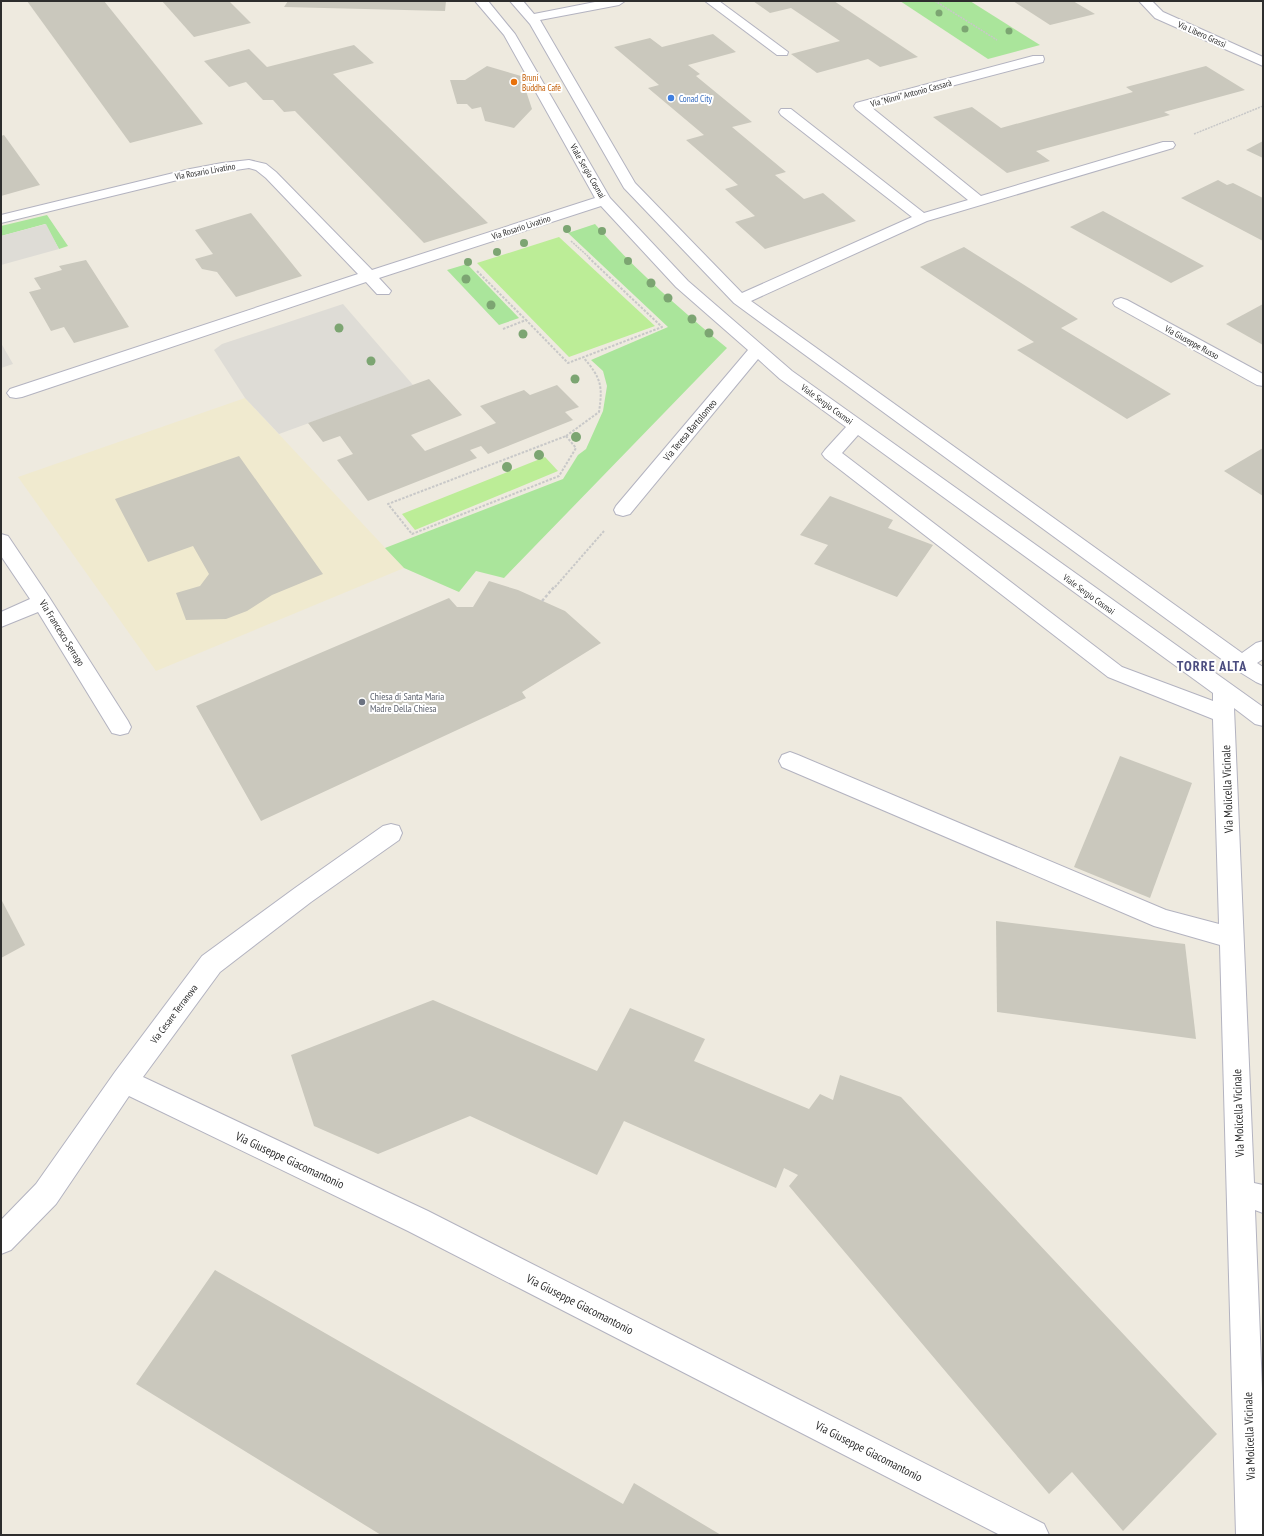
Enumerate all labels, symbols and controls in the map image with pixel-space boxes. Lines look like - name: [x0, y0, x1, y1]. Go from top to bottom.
- street label: Via Libero Grassi: [1175, 18, 1228, 50]
- place label: Bruni Buddha Cafè: [522, 72, 561, 93]
- marker: Bruni Buddha Cafè: [509, 77, 519, 87]
- street label: Via "Ninni" Antonio Cassarà: [868, 77, 953, 109]
- marker: Conad City: [666, 93, 676, 103]
- place label: Conad City: [679, 93, 713, 104]
- street label: Viale Sergio Cosmai: [567, 141, 608, 200]
- street label: Via Rosario Livatino: [173, 160, 236, 182]
- street label: Via Rosario Livatino: [489, 212, 552, 242]
- street label: Via Giuseppe Russo: [1162, 322, 1221, 361]
- street label: Viale Sergio Cosmai: [798, 381, 855, 427]
- street label: Via Teresa Bartolomeo: [660, 396, 720, 464]
- street label: Viale Sergio Cosmai: [1060, 571, 1117, 617]
- street label: Via Francesco Serrago: [36, 597, 88, 668]
- district label: TORRE ALTA: [1177, 657, 1247, 675]
- place label: Chiesa di Santa Maria Madre Della Chiesa: [370, 690, 444, 715]
- marker: Chiesa di Santa Maria Madre Della Chiesa: [357, 697, 367, 707]
- street label: Via Molicella Vicinale: [1218, 745, 1236, 834]
- street label: Via Cesare Terranova: [147, 982, 201, 1047]
- street label: Via Molicella Vicinale: [1229, 1069, 1247, 1158]
- street label: Via Giuseppe Giacomantonio: [232, 1128, 347, 1192]
- street label: Via Giuseppe Giacomantonio: [523, 1270, 636, 1337]
- street label: Via Molicella Vicinale: [1240, 1392, 1258, 1481]
- street label: Via Giuseppe Giacomantonio: [812, 1417, 925, 1484]

